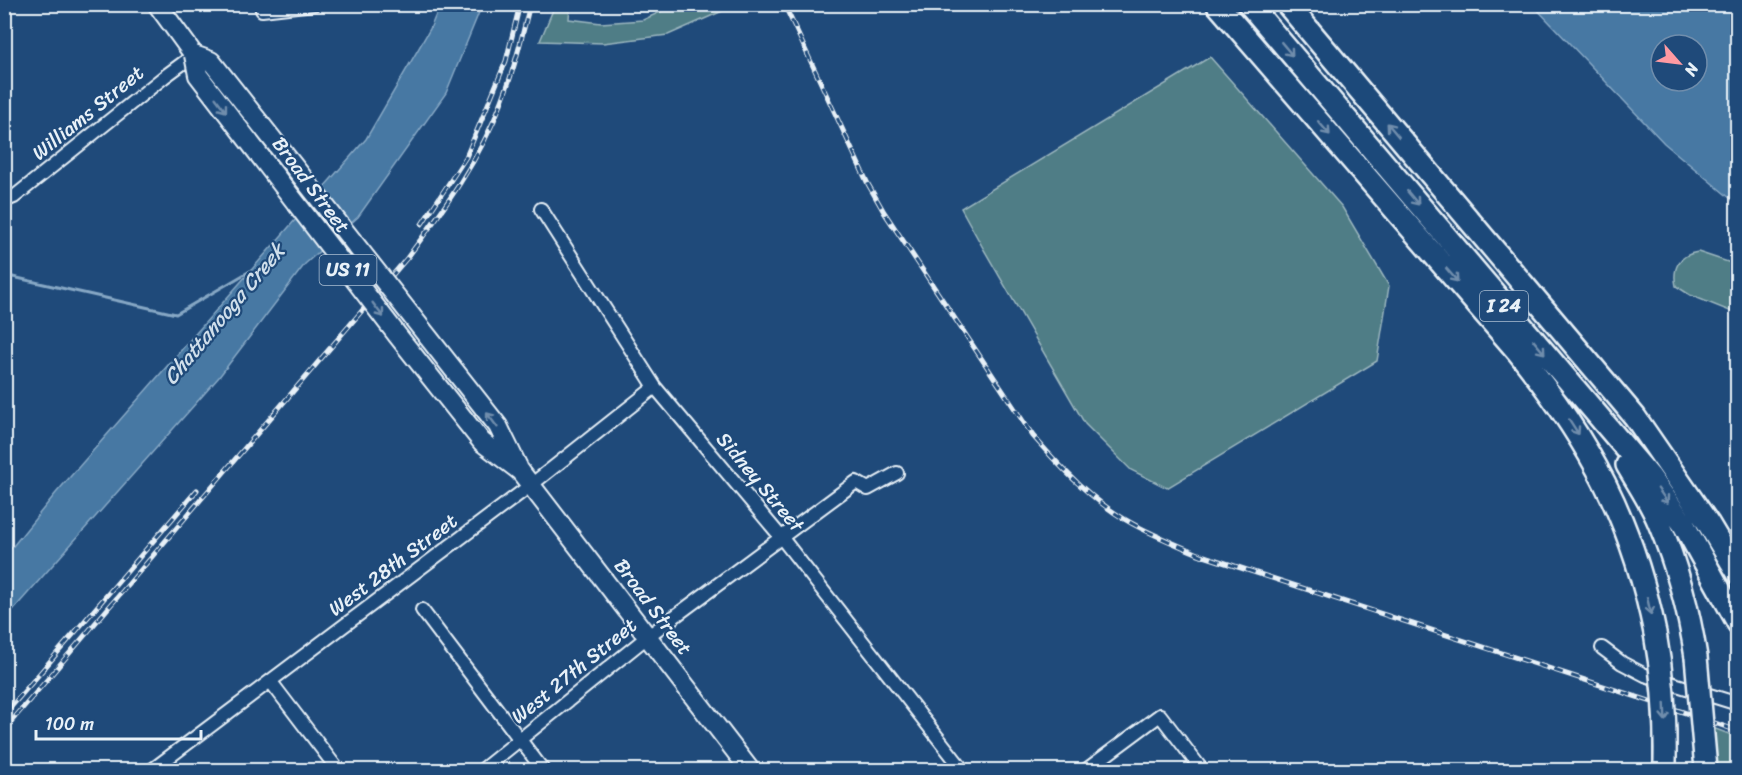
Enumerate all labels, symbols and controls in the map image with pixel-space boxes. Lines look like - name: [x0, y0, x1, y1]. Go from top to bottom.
- north arrow: [1649, 33, 1709, 93]
- one-way arrow: [1280, 41, 1293, 57]
- street label: Williams Street: [24, 56, 152, 170]
- text: N: [1676, 57, 1708, 82]
- one-way arrow: [215, 97, 228, 113]
- one-way arrow: [1317, 120, 1331, 135]
- one-way arrow: [1386, 123, 1400, 138]
- street label: Broad Street: [263, 129, 360, 241]
- one-way arrow: [1406, 190, 1420, 205]
- water label: Chattanooga Creek: [153, 232, 297, 393]
- road number: US 11: [320, 255, 376, 285]
- one-way arrow: [1445, 268, 1459, 283]
- road number: I 24: [1480, 291, 1528, 321]
- one-way arrow: [372, 302, 384, 318]
- one-way arrow: [1532, 339, 1546, 354]
- one-way arrow: [486, 412, 499, 428]
- one-way arrow: [1568, 419, 1580, 435]
- street label: Sidney Street: [707, 424, 813, 541]
- one-way arrow: [1657, 488, 1669, 504]
- street label: West 28th Street: [321, 504, 466, 626]
- street label: Broad Street: [605, 551, 702, 663]
- one-way arrow: [1644, 596, 1655, 615]
- street label: West 27th Street: [503, 609, 645, 733]
- one-way arrow: [1659, 702, 1670, 722]
- scale bar: [36, 703, 201, 741]
- text: 100 m: [45, 708, 94, 740]

